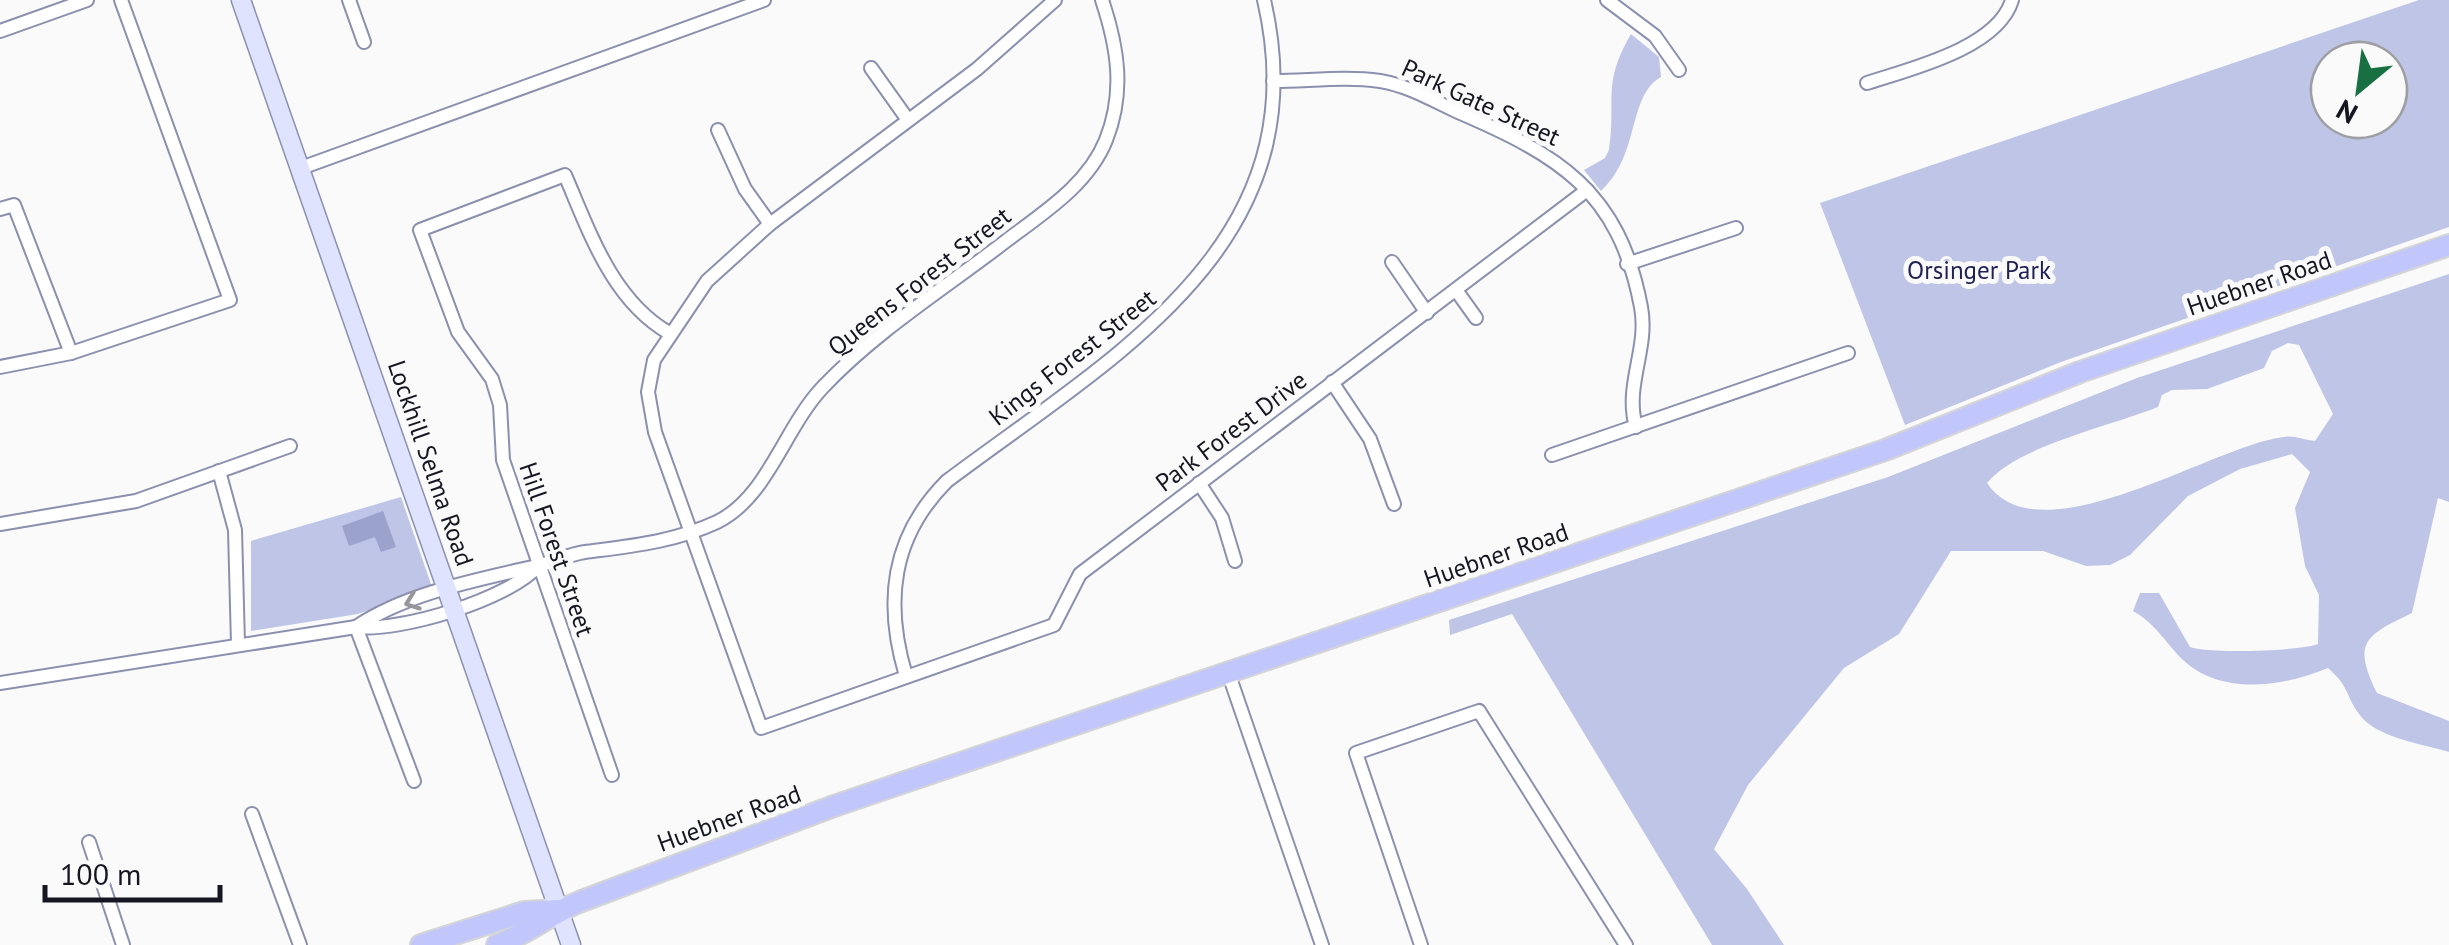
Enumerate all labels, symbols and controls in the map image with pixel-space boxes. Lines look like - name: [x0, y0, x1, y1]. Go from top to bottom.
- north arrow: [2309, 40, 2409, 140]
- street label: Park Gate Street: [1397, 51, 1566, 153]
- text: N: [2330, 92, 2364, 133]
- street label: Queens Forest Street: [821, 199, 1017, 362]
- street label: Huebner Road: [2182, 243, 2336, 323]
- park label: Orsinger Park: [1907, 254, 2051, 286]
- street label: Kings Forest Street: [982, 281, 1162, 432]
- street label: Lockhill Selma Road: [381, 356, 481, 570]
- street label: Park Forest Drive: [1149, 364, 1313, 498]
- street label: Hill Forest Street: [512, 458, 602, 641]
- street label: Huebner Road: [1419, 515, 1573, 595]
- one-way arrow: [405, 590, 422, 611]
- street label: Huebner Road: [653, 777, 805, 859]
- scale bar: [45, 840, 220, 902]
- text: 100 m: [60, 854, 141, 893]

